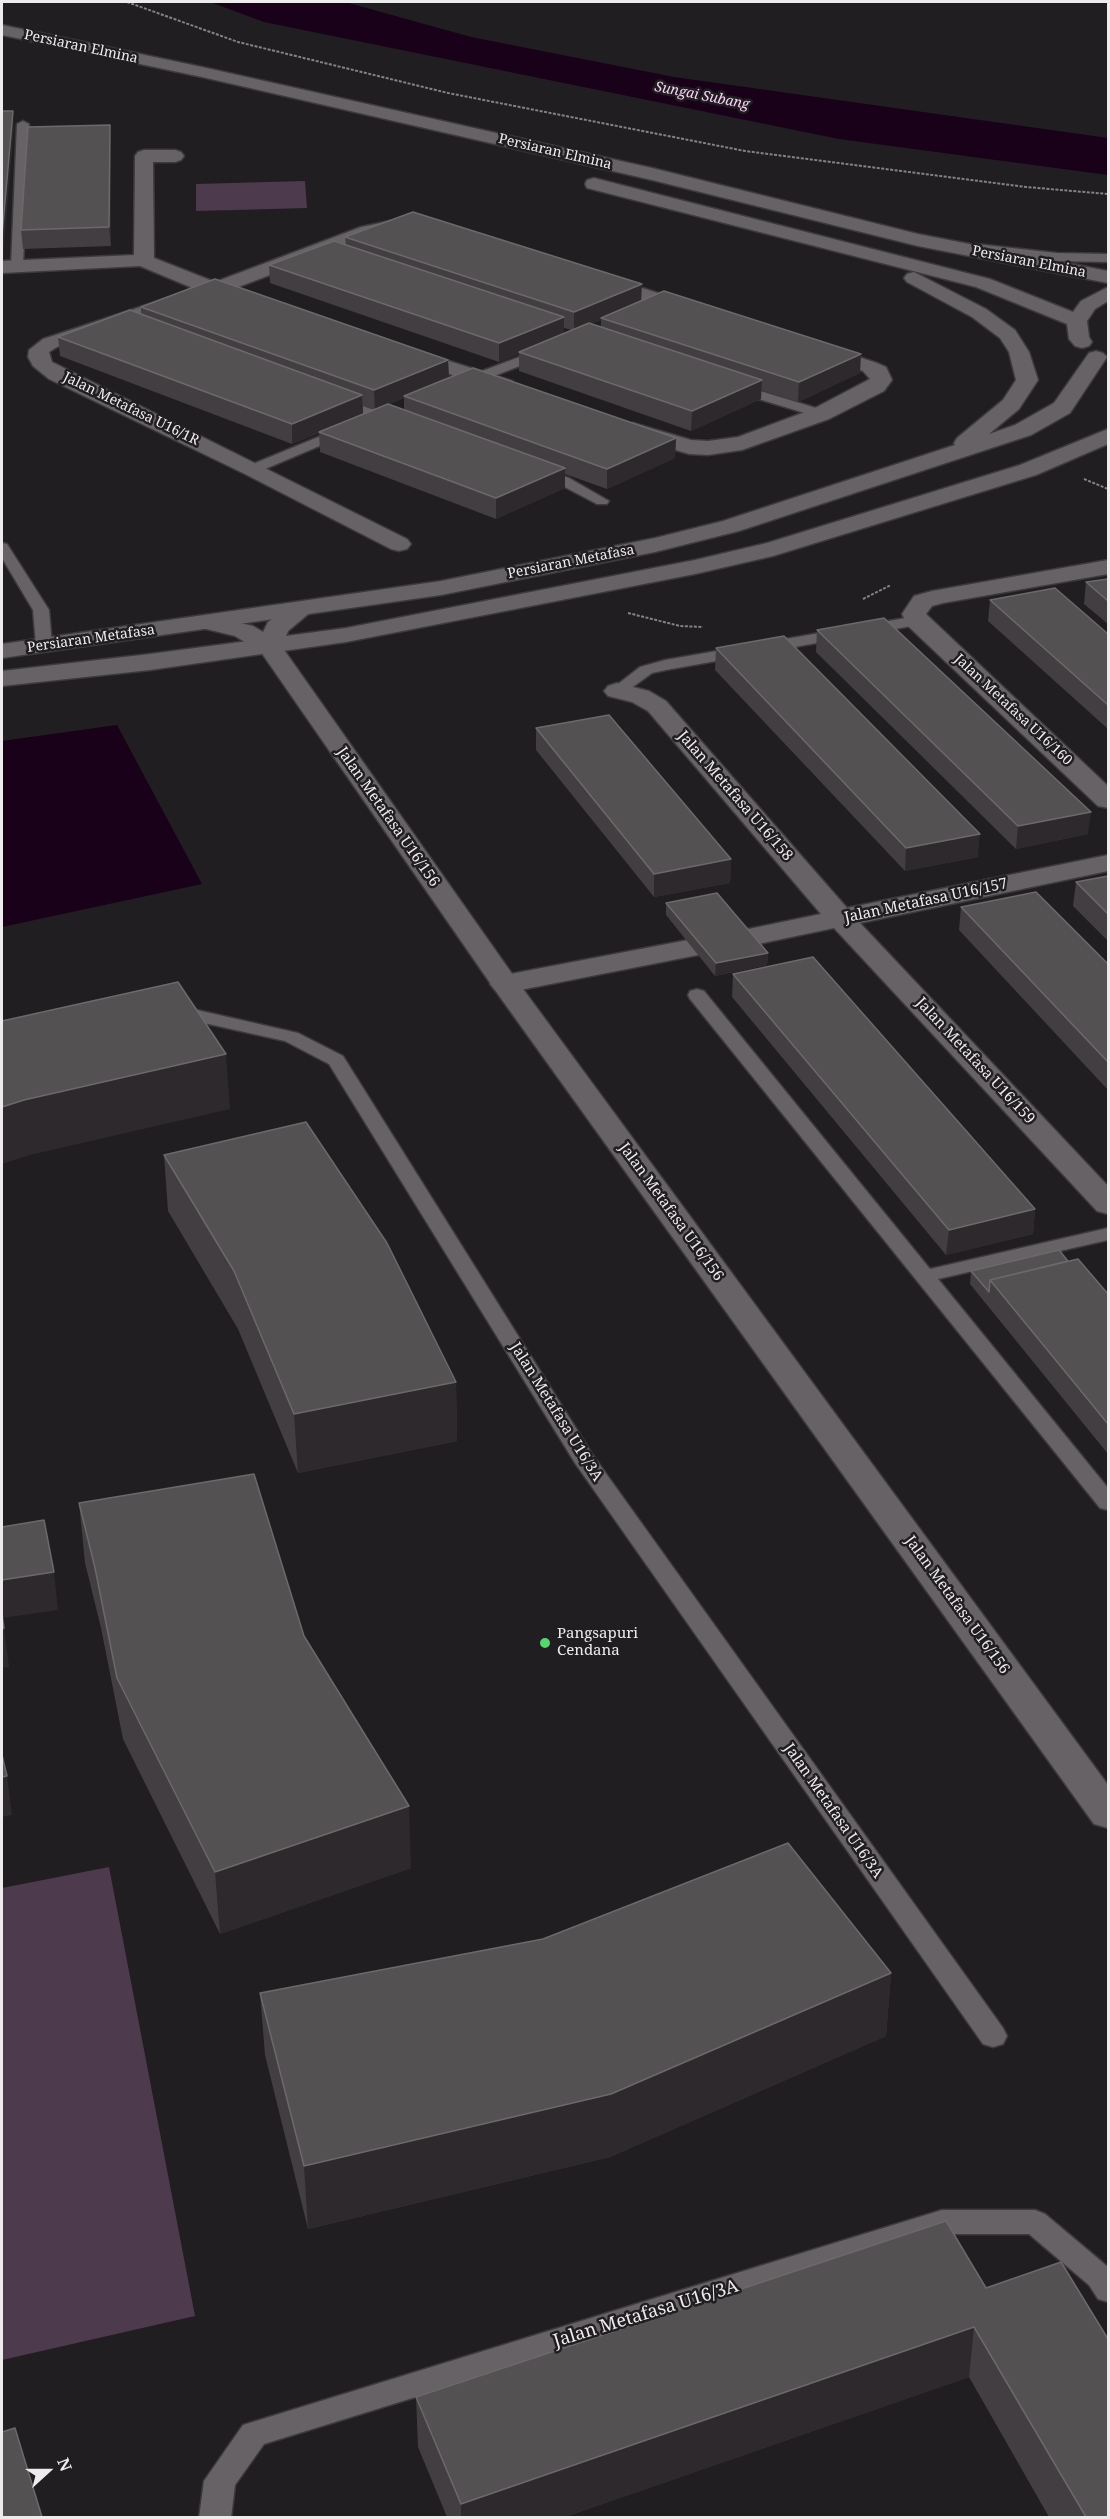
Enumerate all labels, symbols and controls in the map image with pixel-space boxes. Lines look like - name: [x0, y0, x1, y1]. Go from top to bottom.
- street label: Persiaran Elmina: [23, 27, 139, 67]
- water label: Sungai Subang: [653, 79, 751, 113]
- street label: Persiaran Elmina: [497, 131, 613, 173]
- street label: Persiaran Elmina: [971, 243, 1087, 281]
- street label: Jalan Metafasa U16/1R: [60, 369, 202, 449]
- street label: Persiaran Metafasa: [506, 541, 636, 583]
- street label: Persiaran Metafasa: [26, 622, 156, 656]
- street label: Jalan Metafasa U16/160: [950, 651, 1076, 769]
- street label: Jalan Metafasa U16/158: [674, 727, 796, 865]
- street label: Jalan Metafasa U16/156: [333, 744, 443, 890]
- street label: Jalan Metafasa U16/157: [843, 875, 1009, 927]
- street label: Jalan Metafasa U16/159: [912, 994, 1038, 1128]
- street label: Jalan Metafasa U16/156: [615, 1139, 727, 1285]
- street label: Jalan Metafasa U16/3A: [506, 1339, 606, 1485]
- street label: Jalan Metafasa U16/156: [901, 1532, 1013, 1678]
- place label: Pangsapuri Cendana: [557, 1625, 638, 1660]
- marker: Pangsapuri Cendana: [538, 1636, 552, 1650]
- street label: Jalan Metafasa U16/3A: [780, 1740, 886, 1882]
- street label: Jalan Metafasa U16/3A: [551, 2276, 741, 2352]
- north arrow: [18, 2441, 78, 2501]
- text: N: [52, 2455, 77, 2474]

